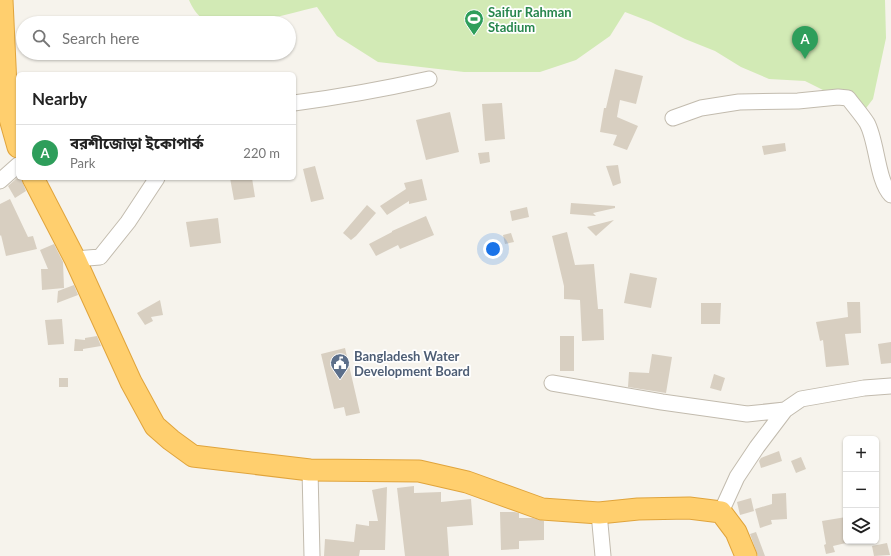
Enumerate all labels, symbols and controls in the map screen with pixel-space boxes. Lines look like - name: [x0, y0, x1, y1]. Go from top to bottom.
- place label: Saifur Rahman Stadium: [488, 4, 572, 35]
- sports icon: Saifur Rahman Stadium: [463, 8, 485, 36]
- search box: [16, 16, 296, 60]
- pin: A: [792, 26, 818, 59]
- icon: search: [30, 27, 52, 49]
- text: Search here: [62, 29, 139, 47]
- text: Nearby: [32, 88, 87, 109]
- text: বরশীজোড়া ইকোপার্ক: [70, 134, 204, 152]
- text: A: [40, 145, 50, 161]
- text: 220 m: [243, 145, 280, 161]
- text: Park: [70, 155, 95, 171]
- your location: [483, 239, 503, 259]
- place label: Bangladesh Water Development Board: [354, 348, 470, 379]
- public building icon: Bangladesh Water Development Board: [329, 352, 351, 380]
- map controls: [843, 436, 879, 544]
- button: +: [843, 436, 879, 472]
- button: −: [843, 472, 879, 508]
- button: layers: [843, 508, 879, 544]

